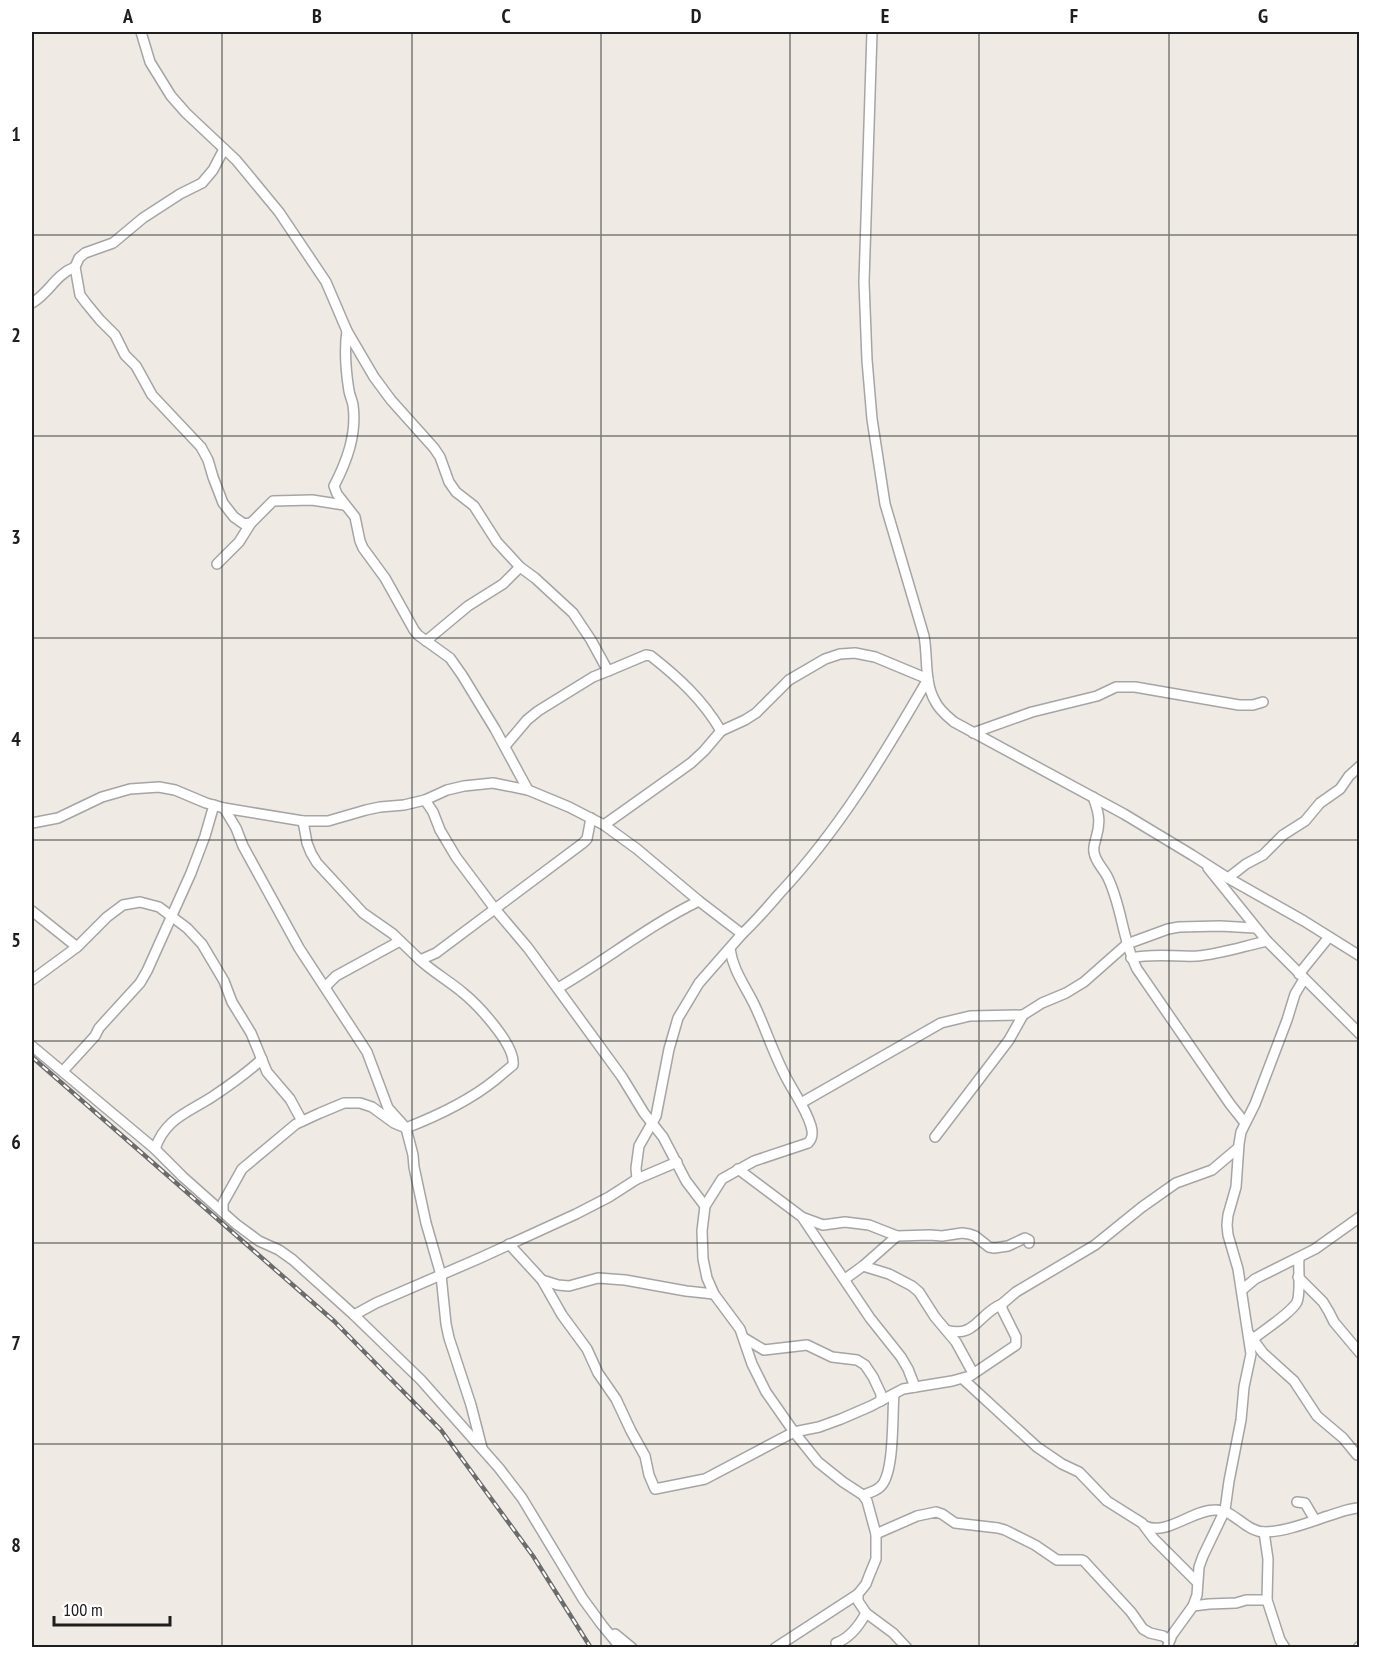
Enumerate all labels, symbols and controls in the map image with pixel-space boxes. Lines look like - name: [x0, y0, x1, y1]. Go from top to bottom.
- text: A: [122, 3, 134, 29]
- text: B: [312, 3, 322, 29]
- text: C: [501, 3, 511, 29]
- text: D: [691, 3, 702, 29]
- text: E: [881, 3, 889, 29]
- text: F: [1070, 3, 1078, 29]
- text: G: [1258, 3, 1268, 29]
- text: 1: [11, 121, 21, 147]
- text: 2: [11, 322, 21, 348]
- text: 3: [11, 524, 21, 550]
- text: 4: [11, 726, 21, 752]
- text: 5: [11, 927, 21, 953]
- text: 6: [11, 1129, 21, 1155]
- text: 7: [11, 1330, 21, 1356]
- text: 8: [11, 1532, 21, 1558]
- scale bar: [54, 1589, 170, 1627]
- text: 100 m: [63, 1598, 103, 1621]

